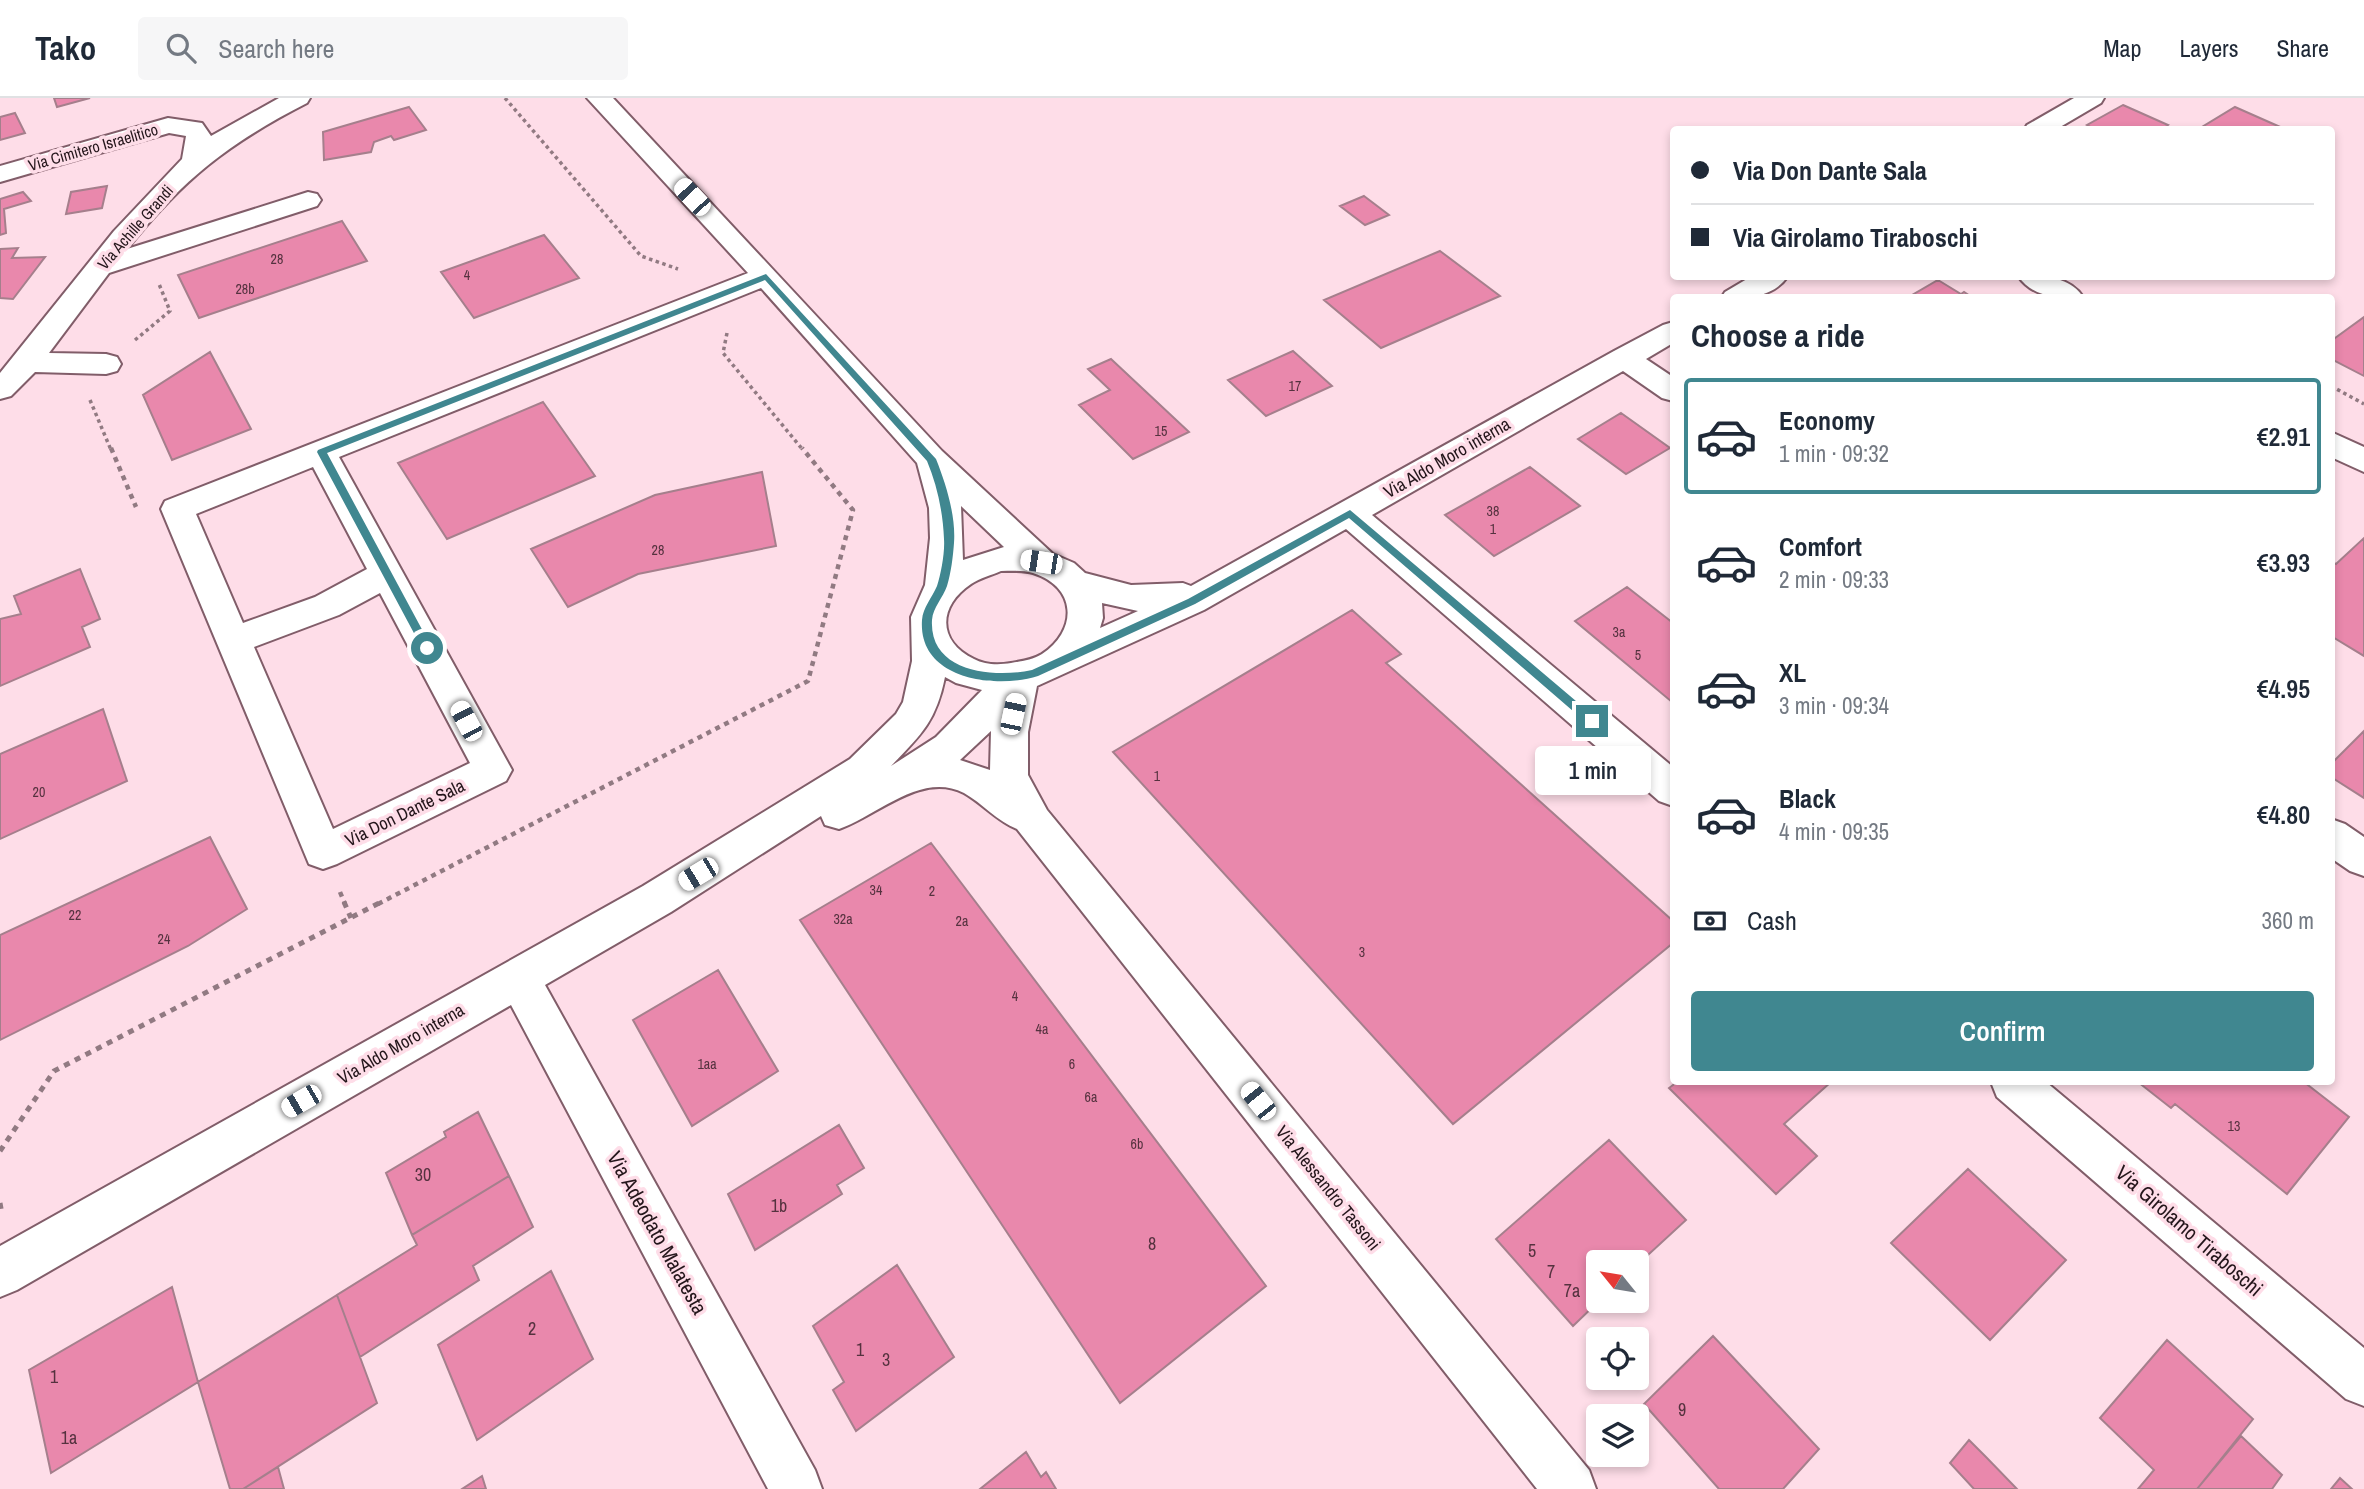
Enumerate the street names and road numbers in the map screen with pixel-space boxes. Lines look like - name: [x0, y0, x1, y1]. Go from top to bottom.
- street label: Via Cimitero Israelitico: [26, 118, 160, 176]
- street label: Via Achille Grandi: [92, 180, 178, 274]
- street label: Via Aldo Moro interna: [1379, 411, 1515, 504]
- street label: Via Don Dante Sala: [341, 773, 469, 852]
- street label: Via Aldo Moro interna: [333, 997, 469, 1090]
- street label: Via Alessandro Tassoni: [1270, 1120, 1387, 1255]
- street label: Via Adeodato Malatesta: [600, 1146, 715, 1320]
- street label: Via Girolamo Tiraboschi: [2109, 1158, 2269, 1303]

